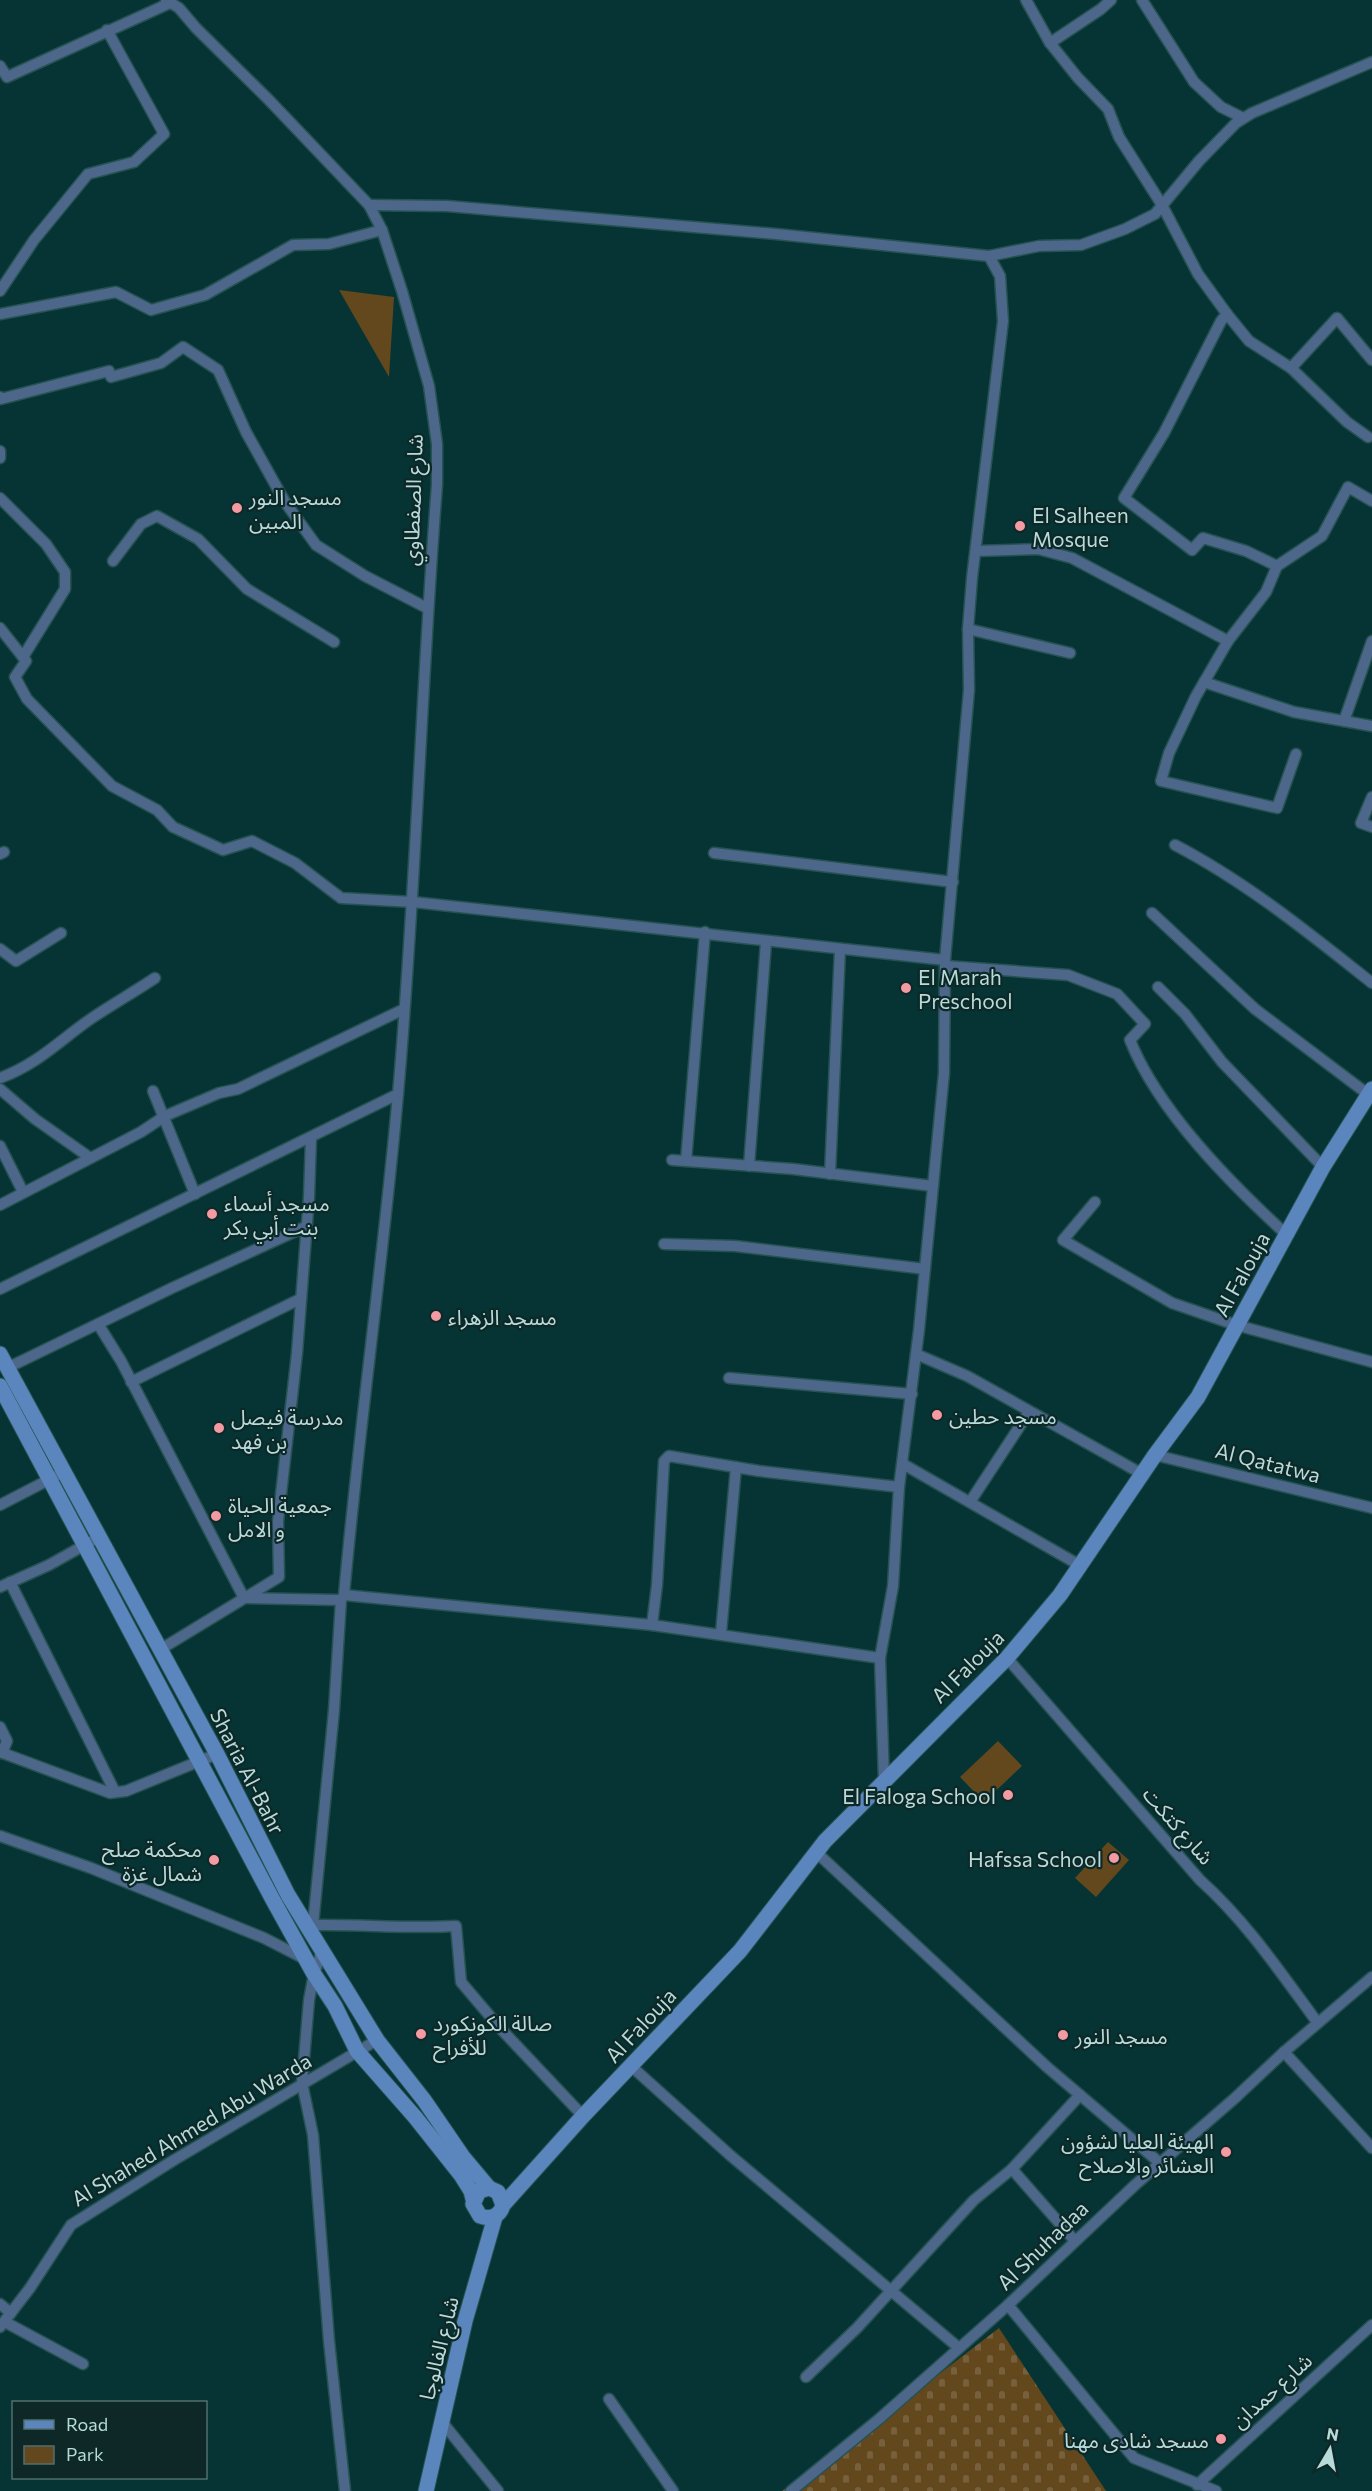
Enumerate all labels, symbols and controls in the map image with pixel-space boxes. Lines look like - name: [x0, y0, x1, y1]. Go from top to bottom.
- street label: شارع الصفطاوي: [397, 434, 432, 567]
- place label: مسجد النور المبين: [248, 484, 342, 534]
- marker: مسجد النور المبين: [230, 501, 244, 515]
- place label: El Salheen Mosque: [1032, 502, 1129, 551]
- marker: El Salheen Mosque: [1013, 519, 1027, 533]
- place label: El Marah Preschool: [918, 964, 1013, 1013]
- marker: El Marah Preschool: [899, 981, 913, 995]
- place label: مسجد أسماء بنت أبي بكر: [223, 1190, 330, 1243]
- marker: مسجد أسماء بنت أبي بكر: [205, 1207, 219, 1221]
- street label: Al Falouja: [1208, 1228, 1274, 1320]
- place label: مسجد الزهراء: [448, 1304, 557, 1330]
- marker: مسجد الزهراء: [429, 1309, 443, 1323]
- place label: مسجد حطين: [949, 1403, 1057, 1429]
- place label: مدرسة فيصل بن فهد: [231, 1404, 343, 1454]
- marker: مسجد حطين: [930, 1408, 944, 1422]
- marker: مدرسة فيصل بن فهد: [212, 1421, 226, 1435]
- street label: Al Qatatwa: [1213, 1437, 1323, 1487]
- place label: جمعية الحياة و الامل: [228, 1492, 332, 1542]
- marker: جمعية الحياة و الامل: [209, 1509, 223, 1523]
- street label: Al Falouja: [925, 1624, 1009, 1708]
- street label: Sharia Al-Bahr: [206, 1704, 290, 1838]
- street label: شارع كتكت: [1135, 1781, 1220, 1872]
- place label: El Faloga School: [842, 1783, 996, 1808]
- marker: El Faloga School: [1001, 1788, 1015, 1802]
- place label: محكمة صلح شمال غزة: [102, 1836, 202, 1886]
- place label: Hafssa School: [968, 1846, 1102, 1871]
- marker: Hafssa School: [1107, 1851, 1121, 1865]
- marker: محكمة صلح شمال غزة: [207, 1853, 221, 1867]
- street label: Al Falouja: [599, 1983, 681, 2067]
- place label: صالة الكونكورد للأفراح: [433, 2010, 552, 2063]
- place label: مسجد النور: [1074, 2023, 1168, 2049]
- marker: صالة الكونكورد للأفراح: [414, 2027, 428, 2041]
- marker: مسجد النور: [1056, 2028, 1070, 2042]
- street label: Al Shahed Ahmed Abu Warda: [66, 2047, 316, 2211]
- place label: الهيئة العليا لشؤون العشائر والاصلاح: [1061, 2128, 1214, 2181]
- marker: الهيئة العليا لشؤون العشائر والاصلاح: [1219, 2145, 1233, 2159]
- street label: Al Shuhadaa: [991, 2195, 1093, 2295]
- street label: شارع الفالوجا: [413, 2294, 467, 2403]
- street label: شارع حمدان: [1225, 2347, 1319, 2436]
- legend: [12, 2401, 207, 2479]
- text: Road: [66, 2413, 108, 2435]
- north arrow: [1300, 2419, 1360, 2479]
- text: N: [1325, 2423, 1340, 2444]
- place label: مسجد شادى مهنا: [1064, 2427, 1209, 2453]
- marker: مسجد شادى مهنا: [1214, 2432, 1228, 2446]
- text: Park: [66, 2443, 104, 2465]

